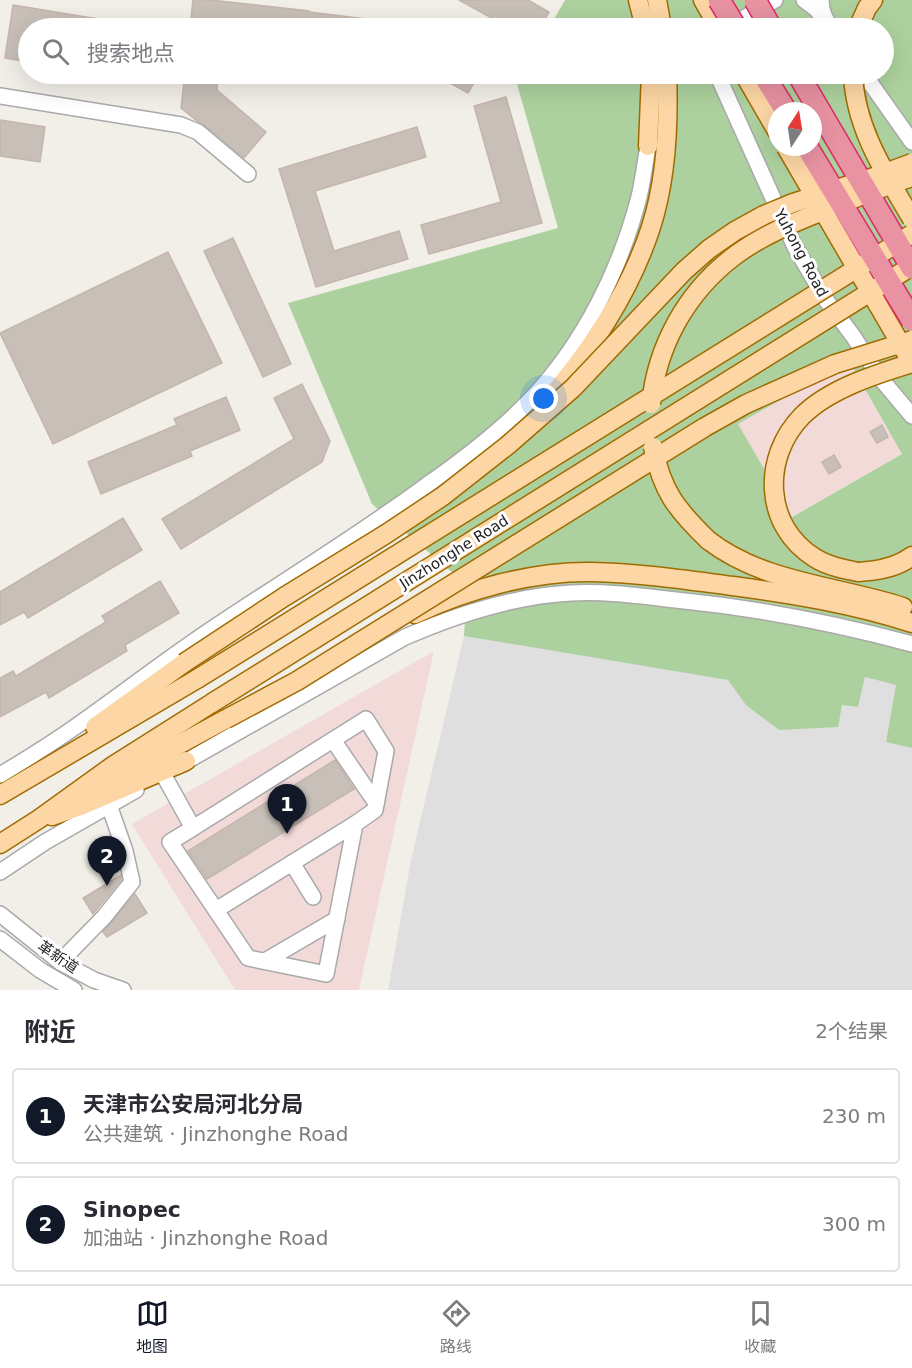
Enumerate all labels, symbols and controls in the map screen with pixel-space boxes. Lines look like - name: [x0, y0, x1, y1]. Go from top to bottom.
- search box: [18, 18, 894, 84]
- icon: search: [39, 35, 72, 68]
- text: 搜索地点: [87, 41, 175, 66]
- north arrow: [768, 102, 822, 156]
- street label: Yuhong Road: [770, 205, 832, 300]
- your location: [529, 384, 558, 413]
- street label: Jinzhonghe Road: [395, 511, 512, 593]
- pin: 1: [268, 784, 306, 834]
- pin: 2: [88, 836, 126, 886]
- street label: 革新道: [34, 937, 82, 977]
- text: 附近: [24, 1017, 76, 1047]
- text: 2个结果: [815, 1019, 888, 1043]
- text: 天津市公安局河北分局: [83, 1092, 303, 1117]
- text: 1: [39, 1104, 52, 1128]
- text: 230 m: [822, 1104, 886, 1128]
- text: 公共建筑 · Jinzhonghe Road: [83, 1122, 349, 1146]
- text: Sinopec: [83, 1197, 181, 1222]
- text: 2: [39, 1212, 52, 1236]
- text: 300 m: [822, 1212, 886, 1236]
- text: 加油站 · Jinzhonghe Road: [83, 1226, 329, 1250]
- tab: 地图: [136, 1297, 169, 1357]
- tab: 路线: [440, 1297, 473, 1357]
- tab: 收藏: [744, 1297, 777, 1357]

